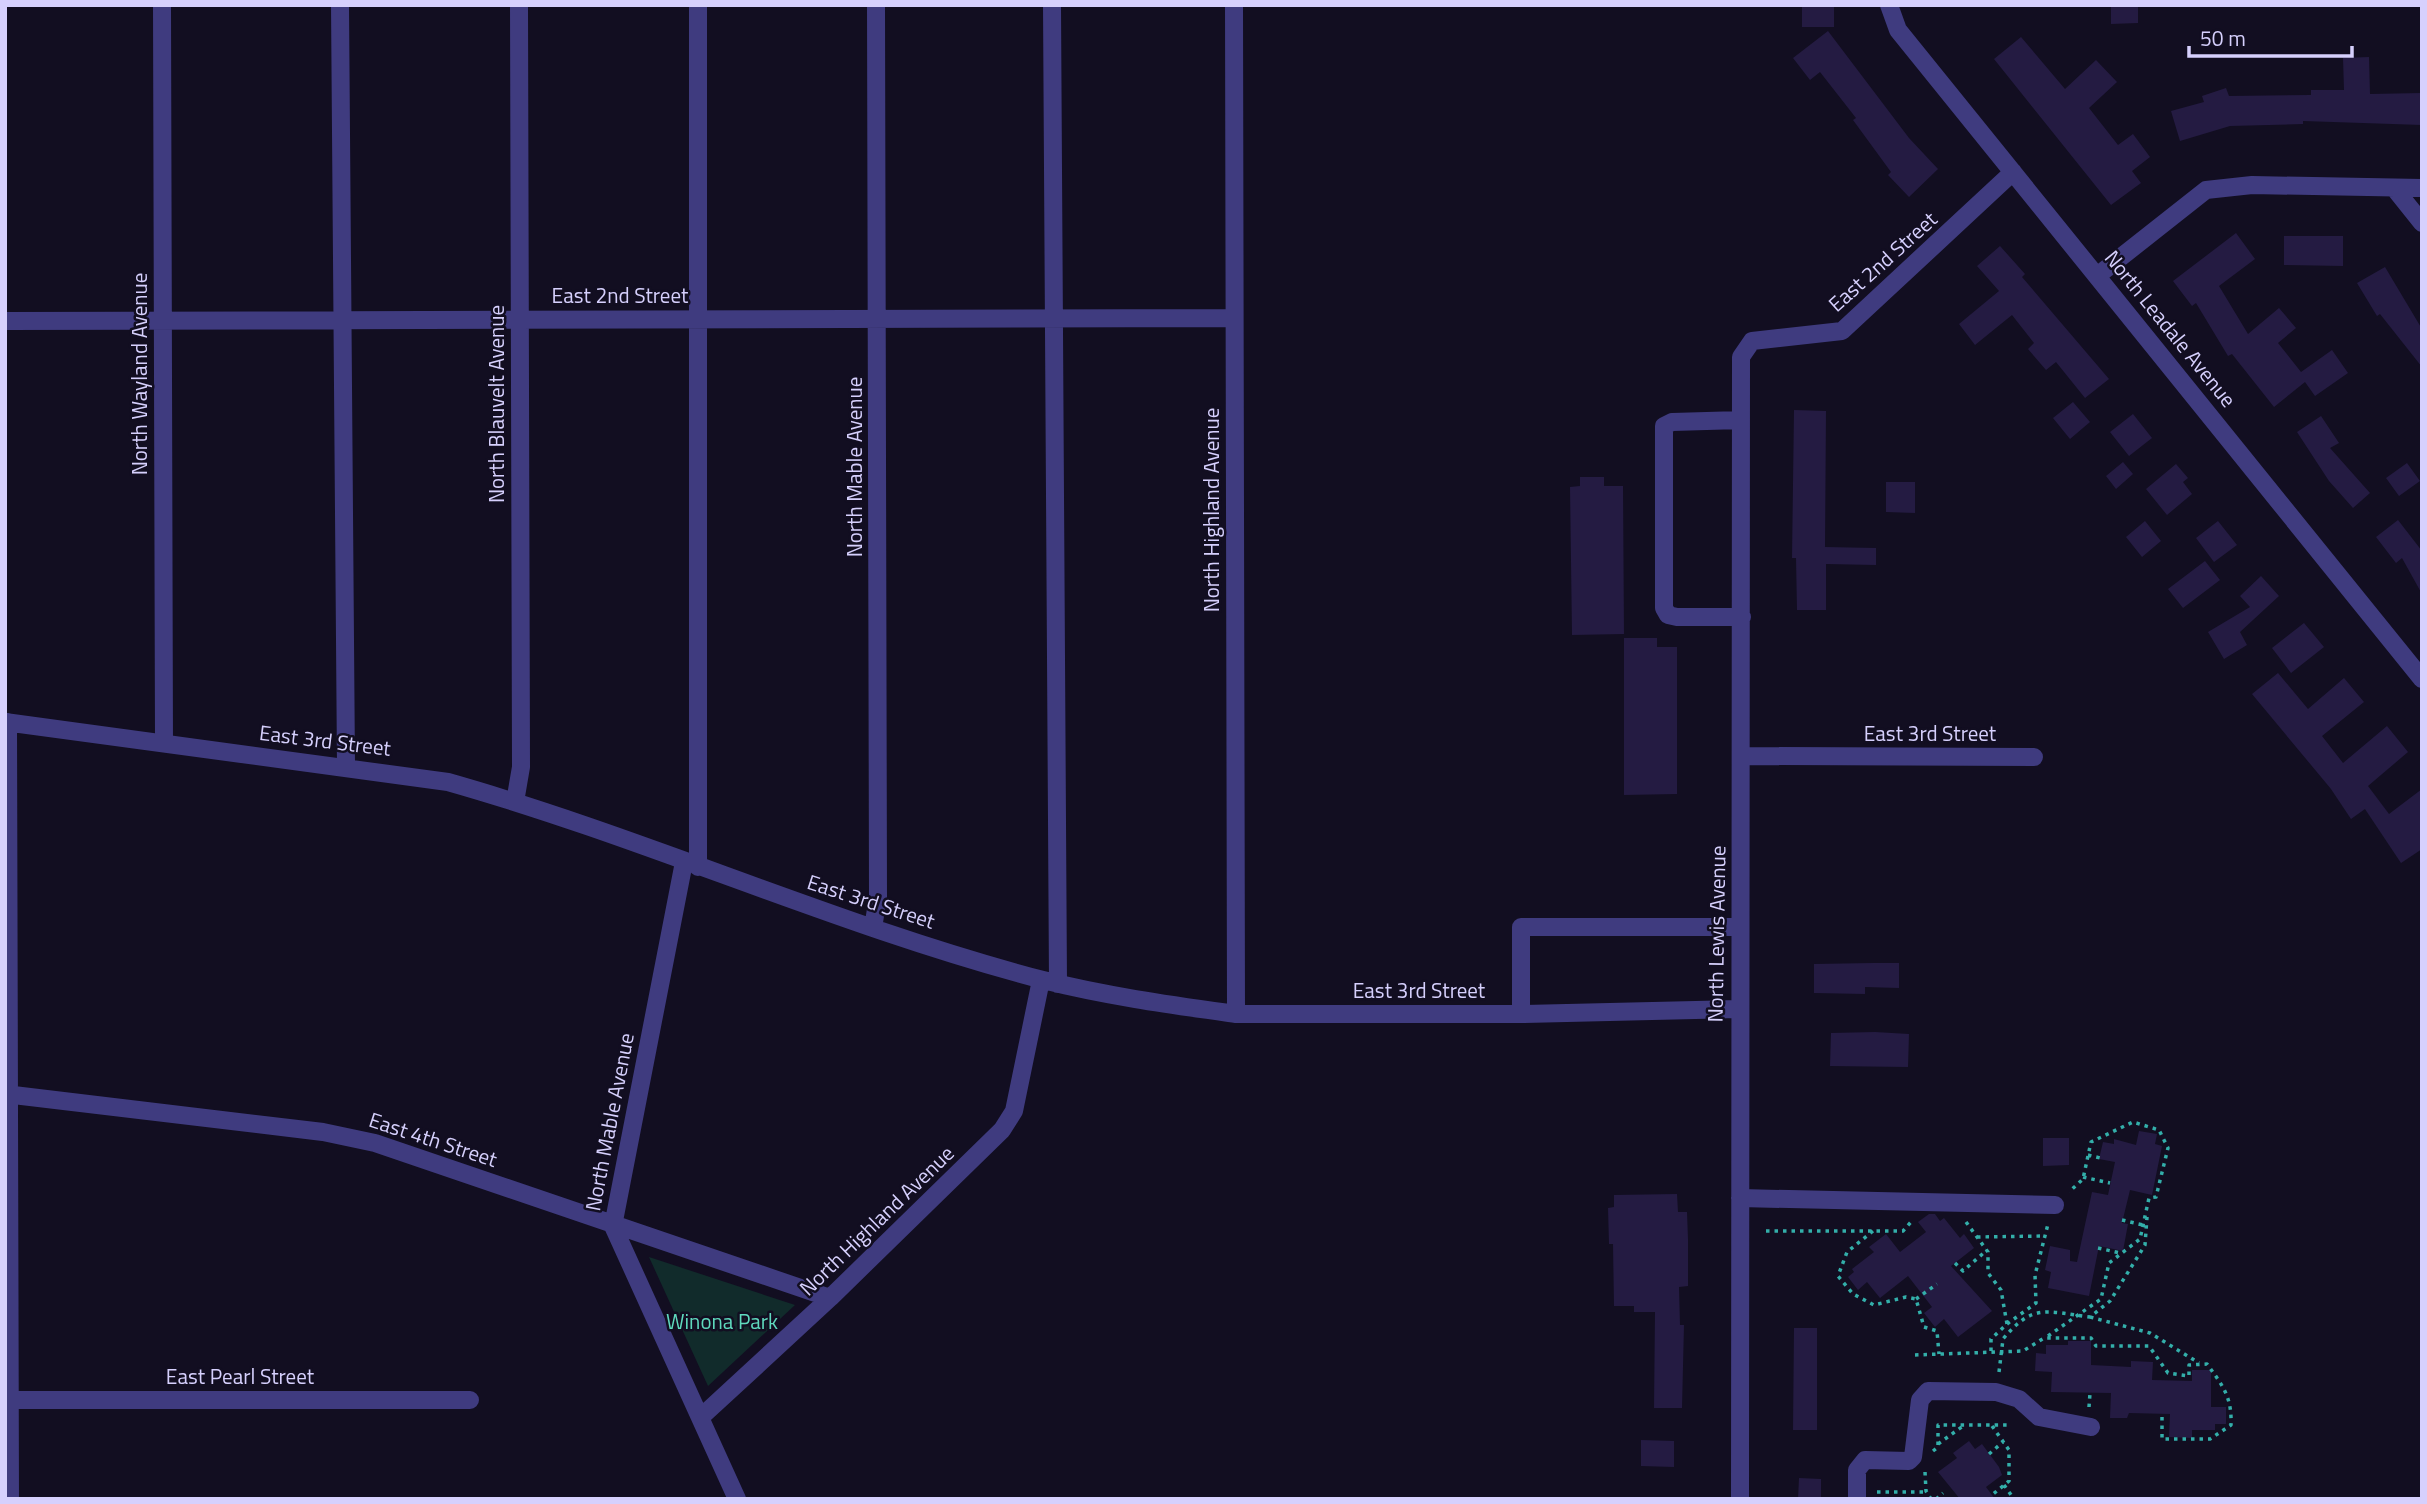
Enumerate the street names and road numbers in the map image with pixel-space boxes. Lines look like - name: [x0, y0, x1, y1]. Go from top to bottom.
- street label: East 2nd Street: [1821, 203, 1944, 319]
- street label: North Leadale Avenue: [2097, 243, 2244, 414]
- street label: North Wayland Avenue: [123, 273, 155, 475]
- street label: East 2nd Street: [552, 279, 689, 311]
- street label: North Blauvelt Avenue: [480, 305, 512, 503]
- street label: North Mable Avenue: [838, 377, 870, 557]
- street label: North Highland Avenue: [1195, 408, 1227, 612]
- street label: East 3rd Street: [257, 716, 393, 764]
- street label: East 3rd Street: [1864, 717, 1997, 749]
- street label: North Lewis Avenue: [1698, 845, 1734, 1023]
- street label: East 3rd Street: [803, 865, 940, 937]
- street label: East 3rd Street: [1353, 974, 1486, 1006]
- street label: North Mable Avenue: [576, 1030, 642, 1214]
- street label: East 4th Street: [365, 1103, 502, 1175]
- street label: North Highland Avenue: [792, 1138, 961, 1303]
- street label: East Pearl Street: [166, 1360, 315, 1392]

